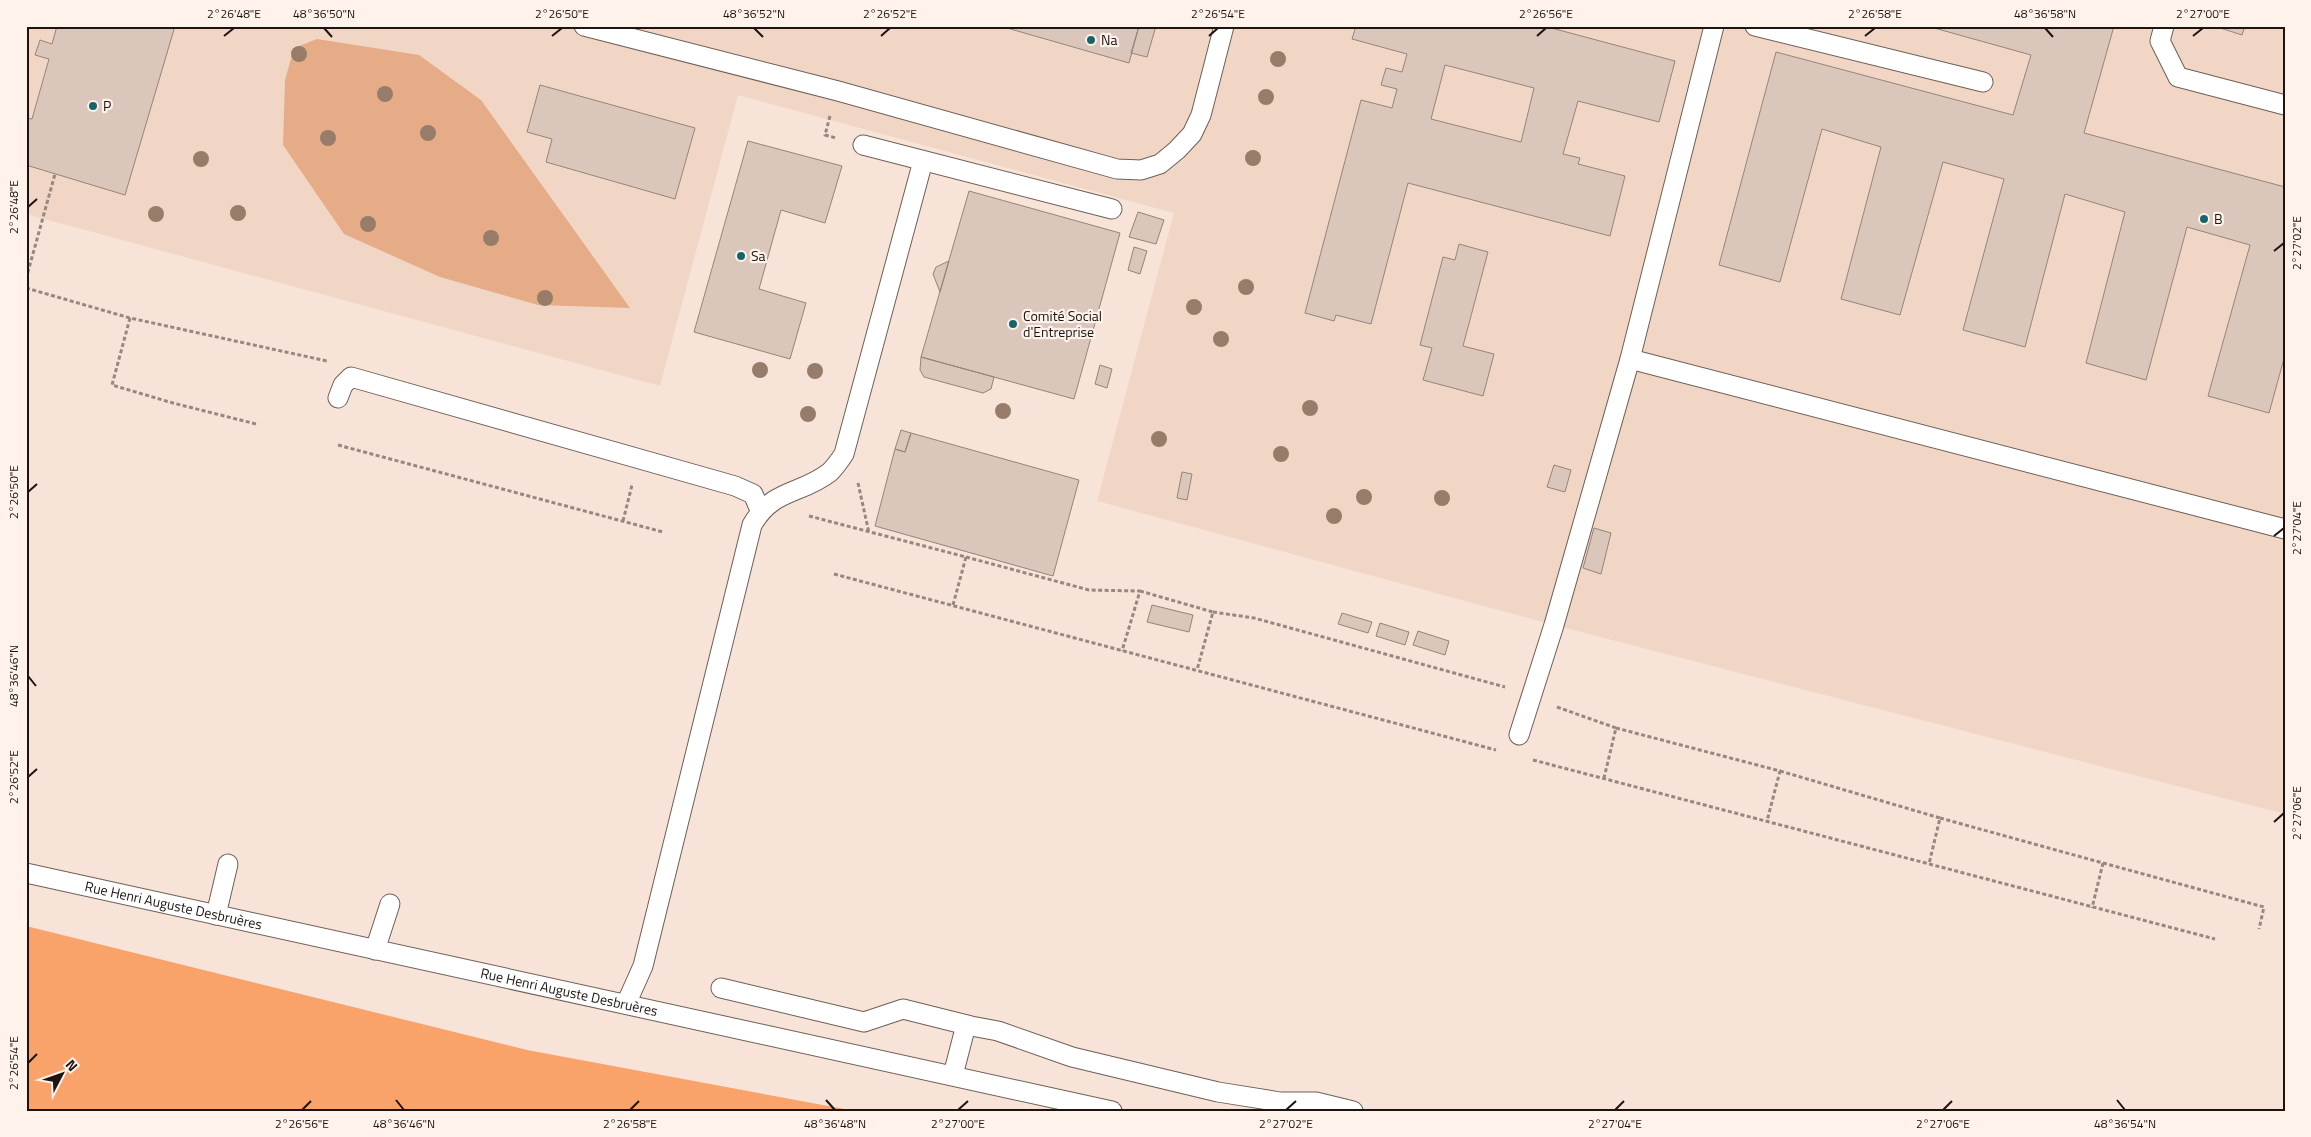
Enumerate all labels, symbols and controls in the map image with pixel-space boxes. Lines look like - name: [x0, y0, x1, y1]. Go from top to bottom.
- text: 2°26'48"E: [207, 4, 261, 23]
- text: 48°36'50"N: [293, 4, 355, 23]
- text: 2°26'50"E: [535, 4, 589, 23]
- text: 48°36'52"N: [723, 4, 785, 23]
- text: 2°26'52"E: [863, 4, 917, 23]
- text: 2°26'54"E: [1191, 4, 1245, 23]
- text: 2°26'56"E: [1519, 4, 1573, 23]
- text: 2°26'58"E: [1848, 4, 1902, 23]
- text: 48°36'58"N: [2014, 4, 2076, 23]
- text: 2°27'00"E: [2176, 4, 2230, 23]
- place label: Na: [1101, 29, 1117, 50]
- marker: Na: [1085, 34, 1097, 46]
- place label: P: [103, 95, 111, 116]
- marker: P: [87, 100, 99, 112]
- text: 2°26'48"E: [4, 180, 23, 234]
- place label: B: [2214, 208, 2223, 229]
- marker: B: [2198, 213, 2210, 225]
- text: 2°27'02"E: [2287, 216, 2306, 270]
- place label: Sa: [751, 245, 766, 266]
- marker: Sa: [735, 250, 747, 262]
- place label: Comité Social d'Entreprise: [1023, 305, 1102, 342]
- marker: Comité Social d'Entreprise: [1007, 318, 1019, 330]
- text: 2°26'50"E: [4, 465, 23, 519]
- text: 2°27'04"E: [2287, 501, 2306, 555]
- text: 48°36'46"N: [4, 645, 23, 707]
- text: 2°26'52"E: [4, 750, 23, 804]
- text: 2°27'06"E: [2287, 786, 2306, 840]
- street label: Rue Henri Auguste Desbruères: [83, 875, 264, 934]
- street label: Rue Henri Auguste Desbruères: [479, 962, 660, 1021]
- text: 2°26'54"E: [4, 1036, 23, 1090]
- north arrow: [38, 1050, 88, 1100]
- text: N: [61, 1055, 83, 1076]
- text: 2°26'56"E: [275, 1114, 329, 1133]
- text: 48°36'46"N: [373, 1114, 435, 1133]
- text: 2°26'58"E: [603, 1114, 657, 1133]
- text: 48°36'48"N: [804, 1114, 866, 1133]
- text: 2°27'00"E: [931, 1114, 985, 1133]
- text: 2°27'02"E: [1259, 1114, 1313, 1133]
- text: 2°27'04"E: [1588, 1114, 1642, 1133]
- text: 2°27'06"E: [1916, 1114, 1970, 1133]
- text: 48°36'54"N: [2094, 1114, 2156, 1133]

